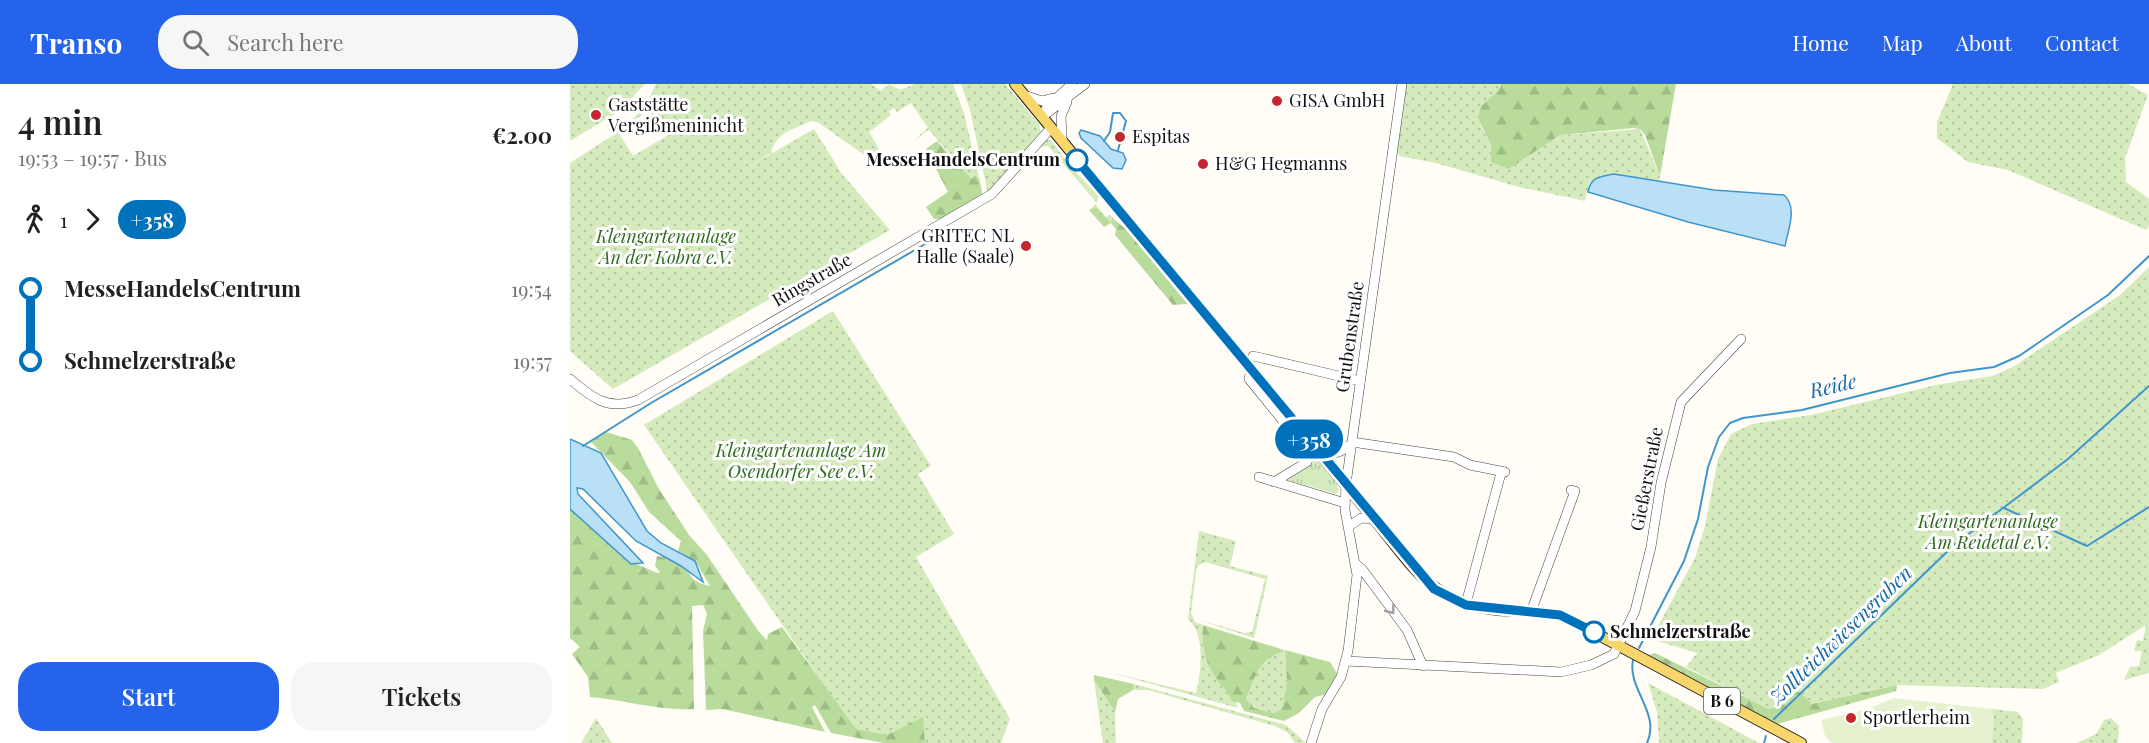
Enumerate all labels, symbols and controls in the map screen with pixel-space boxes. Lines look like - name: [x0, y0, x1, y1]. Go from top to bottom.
- search box: [158, 15, 578, 69]
- text: Transo: [30, 24, 122, 61]
- icon: search: [179, 26, 212, 59]
- text: Search here: [227, 27, 344, 57]
- text: Home: [1793, 28, 1849, 56]
- text: Map: [1882, 28, 1923, 56]
- text: About: [1956, 28, 2012, 56]
- text: Contact: [2045, 28, 2119, 56]
- place label: GISA GmbH: [1289, 88, 1385, 112]
- place label: Gaststätte Vergißmeninicht: [607, 92, 744, 137]
- marker: GISA GmbH: [1270, 94, 1284, 108]
- text: 4 min: [18, 99, 103, 143]
- marker: Gaststätte Vergißmeninicht: [589, 108, 603, 122]
- text: €2.00: [492, 120, 552, 150]
- place label: Espitas: [1132, 124, 1190, 148]
- marker: Espitas: [1113, 130, 1127, 144]
- text: 19:53 – 19:57 · Bus: [18, 144, 167, 171]
- place label: MesseHandelsCentrum: [866, 147, 1061, 171]
- marker: MesseHandelsCentrum: [1066, 149, 1088, 171]
- place label: H&G Hegmanns: [1215, 151, 1347, 175]
- marker: H&G Hegmanns: [1196, 157, 1210, 171]
- icon: walk: [18, 203, 51, 236]
- icon: forward: [76, 203, 109, 236]
- text: +358: [130, 205, 174, 233]
- text: 1: [60, 206, 67, 233]
- place label: GRITEC NL Halle (Saale): [916, 223, 1014, 268]
- park label: Kleingartenanlage An der Kobra e.V.: [595, 224, 736, 269]
- marker: GRITEC NL Halle (Saale): [1019, 239, 1033, 253]
- street label: Ringstraße: [767, 247, 856, 312]
- text: MesseHandelsCentrum: [64, 273, 301, 303]
- text: 19:54: [511, 275, 552, 302]
- street label: Grubenstraße: [1329, 280, 1369, 394]
- text: Schmelzerstraße: [64, 345, 236, 375]
- text: 19:57: [513, 347, 552, 374]
- water label: Reide: [1806, 366, 1859, 403]
- line badge: +358: [1267, 420, 1351, 458]
- text: +358: [1287, 425, 1331, 453]
- street label: Gießerstraße: [1624, 425, 1668, 533]
- park label: Kleingartenanlage Am Osendorfer See e.V.: [715, 438, 886, 483]
- park label: Kleingartenanlage Am Reidetal e.V.: [1917, 509, 2058, 554]
- water label: Zollteichwiesengraben: [1762, 559, 1917, 710]
- one-way arrow: [1384, 603, 1395, 614]
- place label: Schmelzerstraße: [1610, 619, 1751, 643]
- marker: Schmelzerstraße: [1583, 621, 1605, 643]
- button: Start: [18, 662, 279, 731]
- button: Tickets: [291, 662, 552, 731]
- road number: B 6: [1704, 688, 1740, 714]
- place label: Sportlerheim: [1863, 705, 1970, 729]
- marker: Sportlerheim: [1844, 711, 1858, 725]

